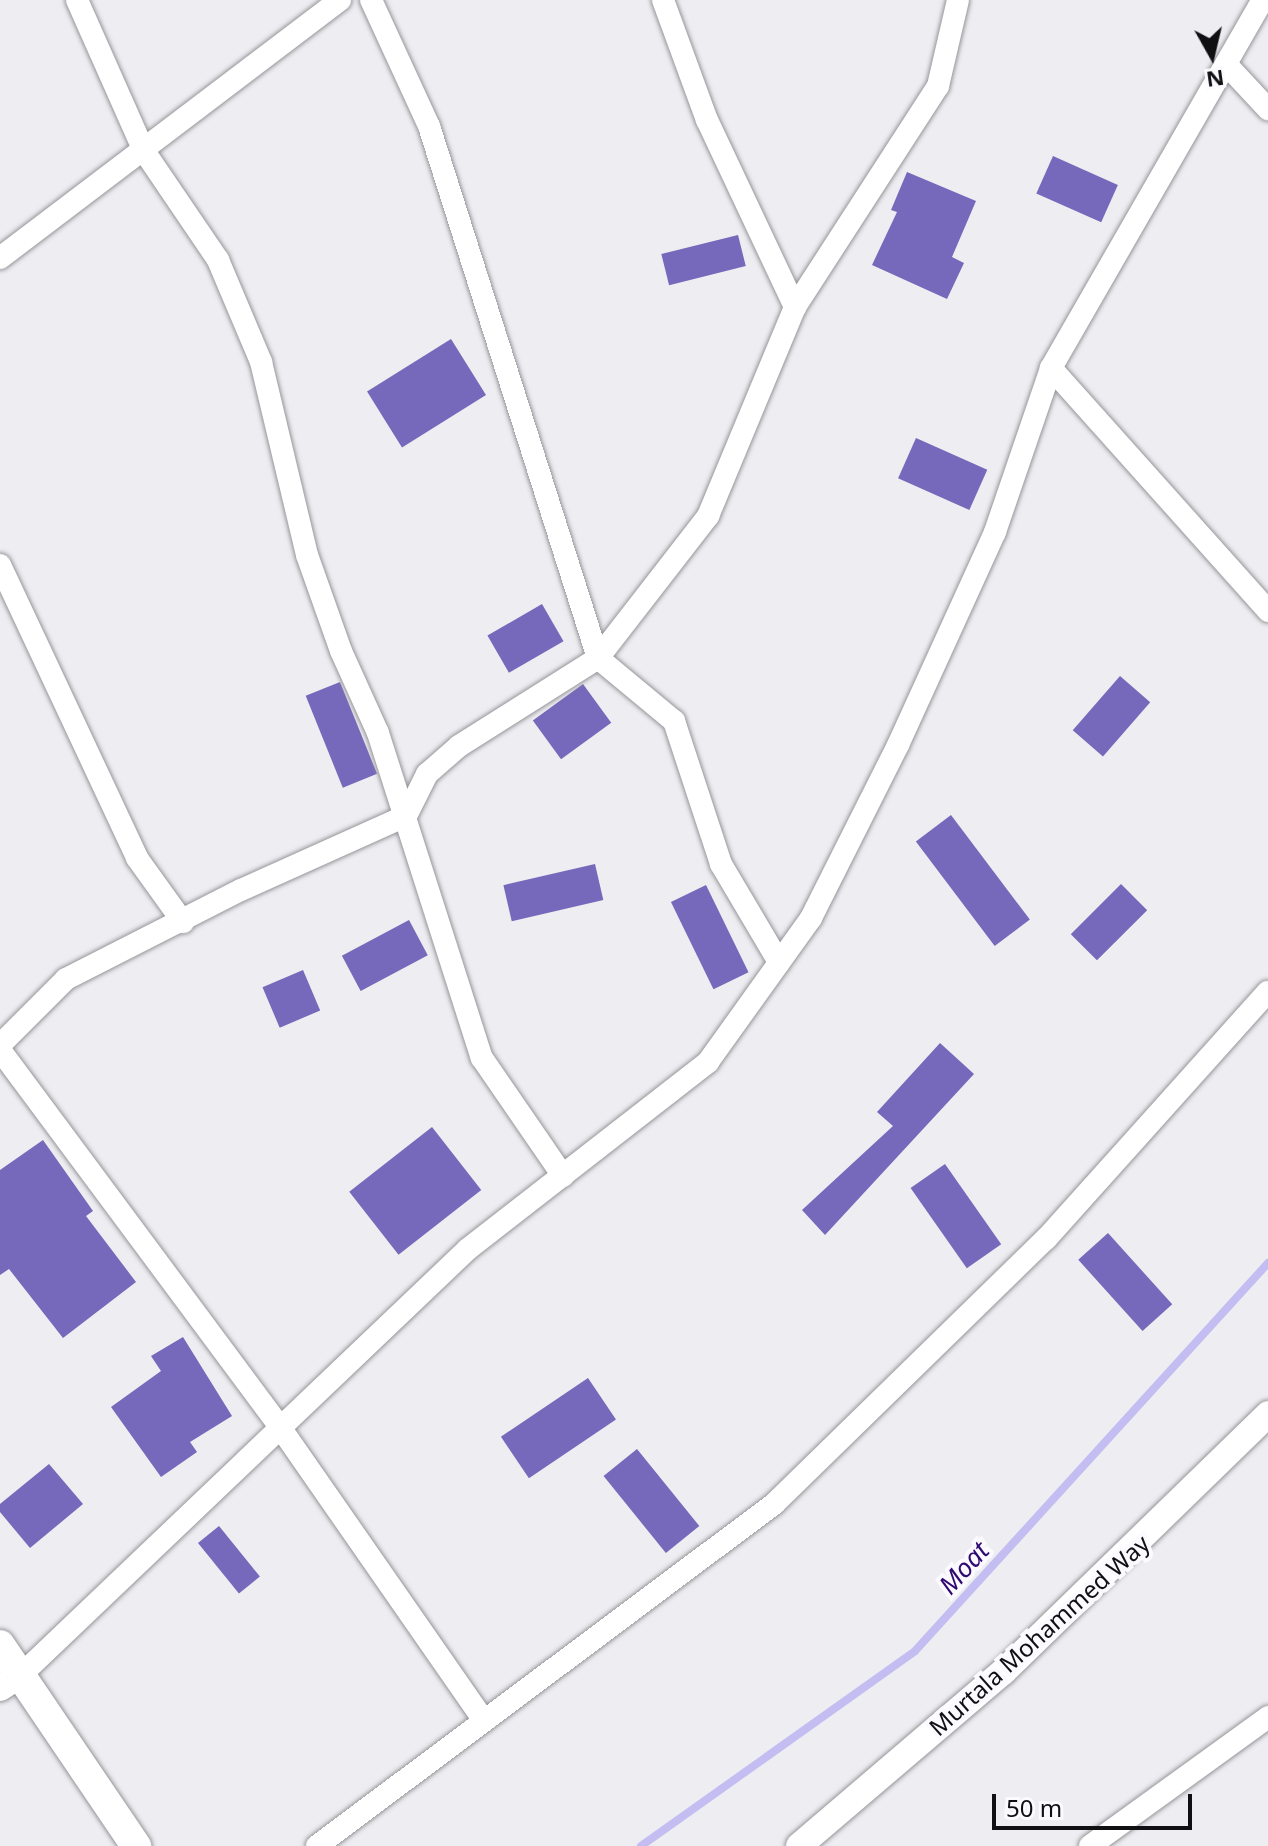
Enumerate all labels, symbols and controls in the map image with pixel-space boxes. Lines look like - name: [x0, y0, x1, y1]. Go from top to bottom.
- north arrow: [1172, 16, 1252, 96]
- text: N: [1204, 64, 1226, 96]
- street label: Murtala Mohammed Way: [923, 1529, 1155, 1741]
- water label: Moat: [932, 1535, 996, 1601]
- scale bar: [996, 1778, 1196, 1828]
- text: 50 m: [1006, 1791, 1062, 1824]

